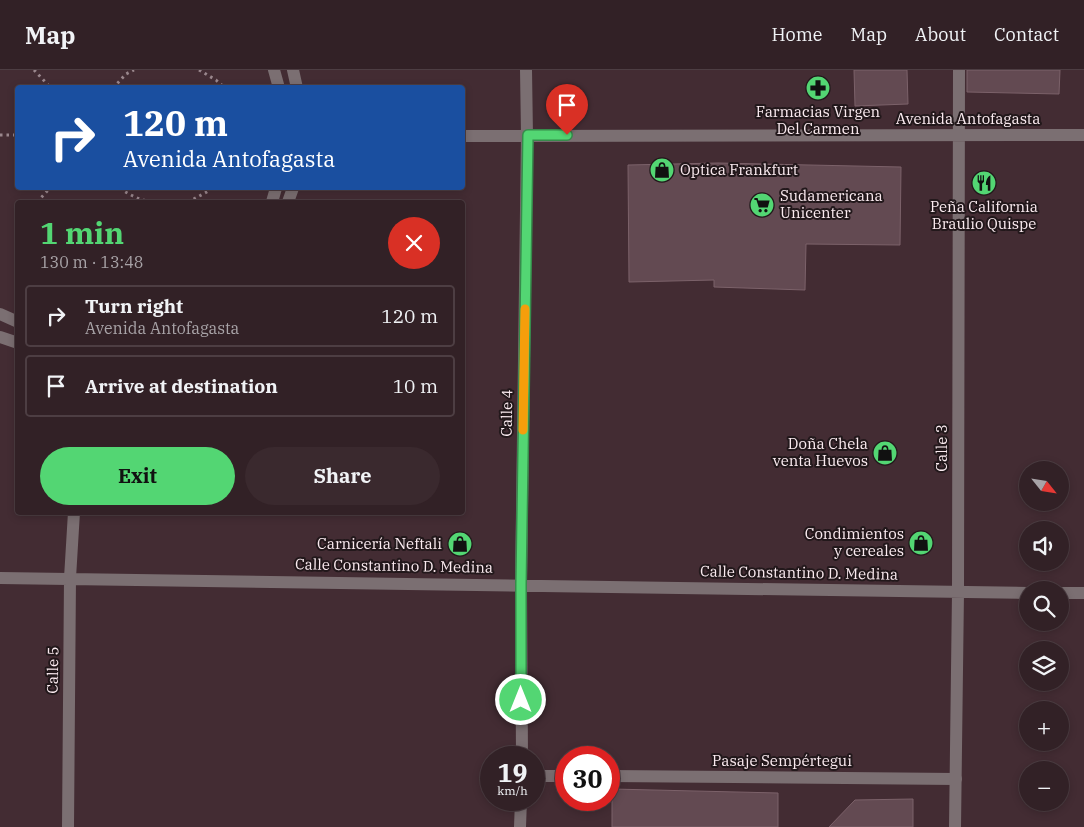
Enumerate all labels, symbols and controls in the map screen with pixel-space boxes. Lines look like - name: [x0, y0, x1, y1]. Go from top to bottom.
- text: Map: [25, 19, 75, 51]
- text: Home: [771, 23, 823, 46]
- text: Map: [851, 23, 887, 46]
- text: About: [915, 23, 966, 46]
- text: Contact: [994, 23, 1059, 46]
- pharmacy icon: Farmacias Virgen Del Carmen: [805, 75, 831, 101]
- pin: [546, 84, 588, 135]
- icon: arrive: [553, 91, 581, 119]
- text: 120 m: [123, 100, 228, 146]
- place label: Farmacias Virgen Del Carmen: [756, 102, 881, 138]
- icon: right: [40, 105, 105, 170]
- street label: Avenida Antofagasta: [896, 109, 1040, 128]
- text: Avenida Antofagasta: [123, 144, 335, 173]
- shop icon: Optica Frankfurt: [649, 157, 675, 183]
- place label: Optica Frankfurt: [680, 160, 798, 179]
- restaurant icon: Peña California Braulio Quispe: [971, 170, 997, 196]
- place label: Sudamericana Unicenter: [780, 186, 883, 222]
- supermarket icon: Sudamericana Unicenter: [749, 192, 775, 218]
- place label: Peña California Braulio Quispe: [930, 197, 1038, 233]
- text: 1 min: [40, 213, 124, 252]
- button: close: [388, 217, 440, 269]
- text: 130 m · 13:48: [40, 252, 143, 272]
- text: Turn right: [85, 294, 183, 318]
- icon: right: [42, 302, 70, 330]
- text: 120 m: [381, 304, 438, 328]
- text: Avenida Antofagasta: [85, 318, 239, 338]
- icon: arrive: [42, 372, 70, 400]
- text: Arrive at destination: [85, 374, 278, 398]
- text: 10 m: [393, 374, 438, 398]
- street label: Calle 4: [497, 389, 516, 437]
- street label: Calle 3: [932, 424, 951, 472]
- place label: Doña Chela venta Huevos: [773, 434, 868, 470]
- shop icon: Doña Chela venta Huevos: [872, 440, 898, 466]
- button: Exit: [40, 447, 235, 505]
- button: Share: [245, 447, 440, 505]
- north arrow: [1019, 461, 1069, 511]
- map controls: [1019, 461, 1069, 811]
- button: sound: [1019, 521, 1069, 571]
- place label: Condimientos y cereales: [805, 524, 904, 560]
- shop icon: Condimientos y cereales: [908, 530, 934, 556]
- shop icon: Carnicería Neftali: [447, 531, 473, 557]
- place label: Carnicería Neftali: [317, 534, 442, 553]
- street label: Calle Constantino D. Medina: [295, 554, 493, 577]
- street label: Calle Constantino D. Medina: [700, 561, 898, 584]
- button: search: [1019, 581, 1069, 631]
- button: layers: [1019, 641, 1069, 691]
- street label: Calle 5: [43, 646, 62, 694]
- position arrow: [494, 673, 546, 725]
- button: +: [1019, 701, 1069, 751]
- speed limit sign: 30: [555, 746, 620, 811]
- street label: Pasaje Sempértegui: [712, 751, 852, 770]
- text: 19: [497, 756, 528, 789]
- button: −: [1019, 761, 1069, 811]
- text: km/h: [497, 783, 528, 798]

